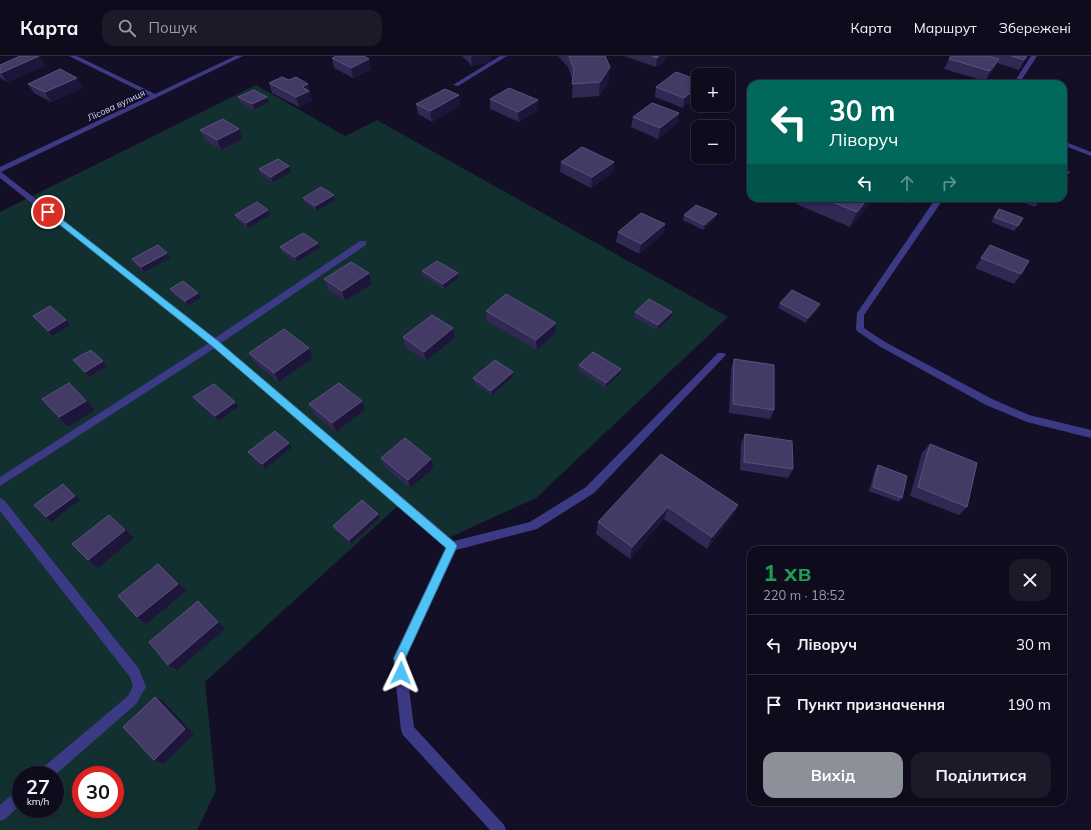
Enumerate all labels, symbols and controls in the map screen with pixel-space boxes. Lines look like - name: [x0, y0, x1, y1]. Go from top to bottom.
- search box: [102, 10, 382, 46]
- text: Карта: [20, 16, 78, 40]
- icon: search: [116, 17, 138, 39]
- text: Пошук: [148, 18, 197, 37]
- text: Карта: [851, 19, 892, 37]
- text: Маршрут: [914, 19, 977, 37]
- text: Збережені: [999, 19, 1071, 37]
- map controls: [691, 68, 735, 164]
- button: +: [691, 68, 735, 112]
- street label: Лісова вулиця: [85, 87, 147, 124]
- text: 30 m: [829, 93, 895, 128]
- icon: left: [763, 96, 815, 148]
- button: −: [691, 120, 735, 164]
- text: Ліворуч: [829, 128, 898, 151]
- icon: left: [854, 172, 876, 194]
- icon: ahead: [896, 172, 918, 194]
- icon: right: [938, 172, 960, 194]
- pin: [31, 195, 65, 229]
- icon: arrive: [37, 201, 59, 223]
- text: 1 хв: [763, 557, 811, 587]
- button: close: [1009, 559, 1051, 601]
- text: 220 m · 18:52: [763, 587, 845, 603]
- icon: left: [763, 634, 785, 656]
- text: Ліворуч: [797, 635, 857, 654]
- text: 30 m: [1016, 635, 1051, 654]
- position arrow: [380, 652, 422, 694]
- icon: arrive: [763, 694, 785, 716]
- text: Пункт призначення: [797, 695, 945, 714]
- text: 190 m: [1007, 695, 1051, 714]
- button: Вихід: [763, 752, 903, 798]
- button: Поділитися: [911, 752, 1051, 798]
- speed limit sign: 30: [72, 766, 124, 818]
- text: 27: [26, 774, 50, 799]
- text: km/h: [27, 795, 49, 808]

